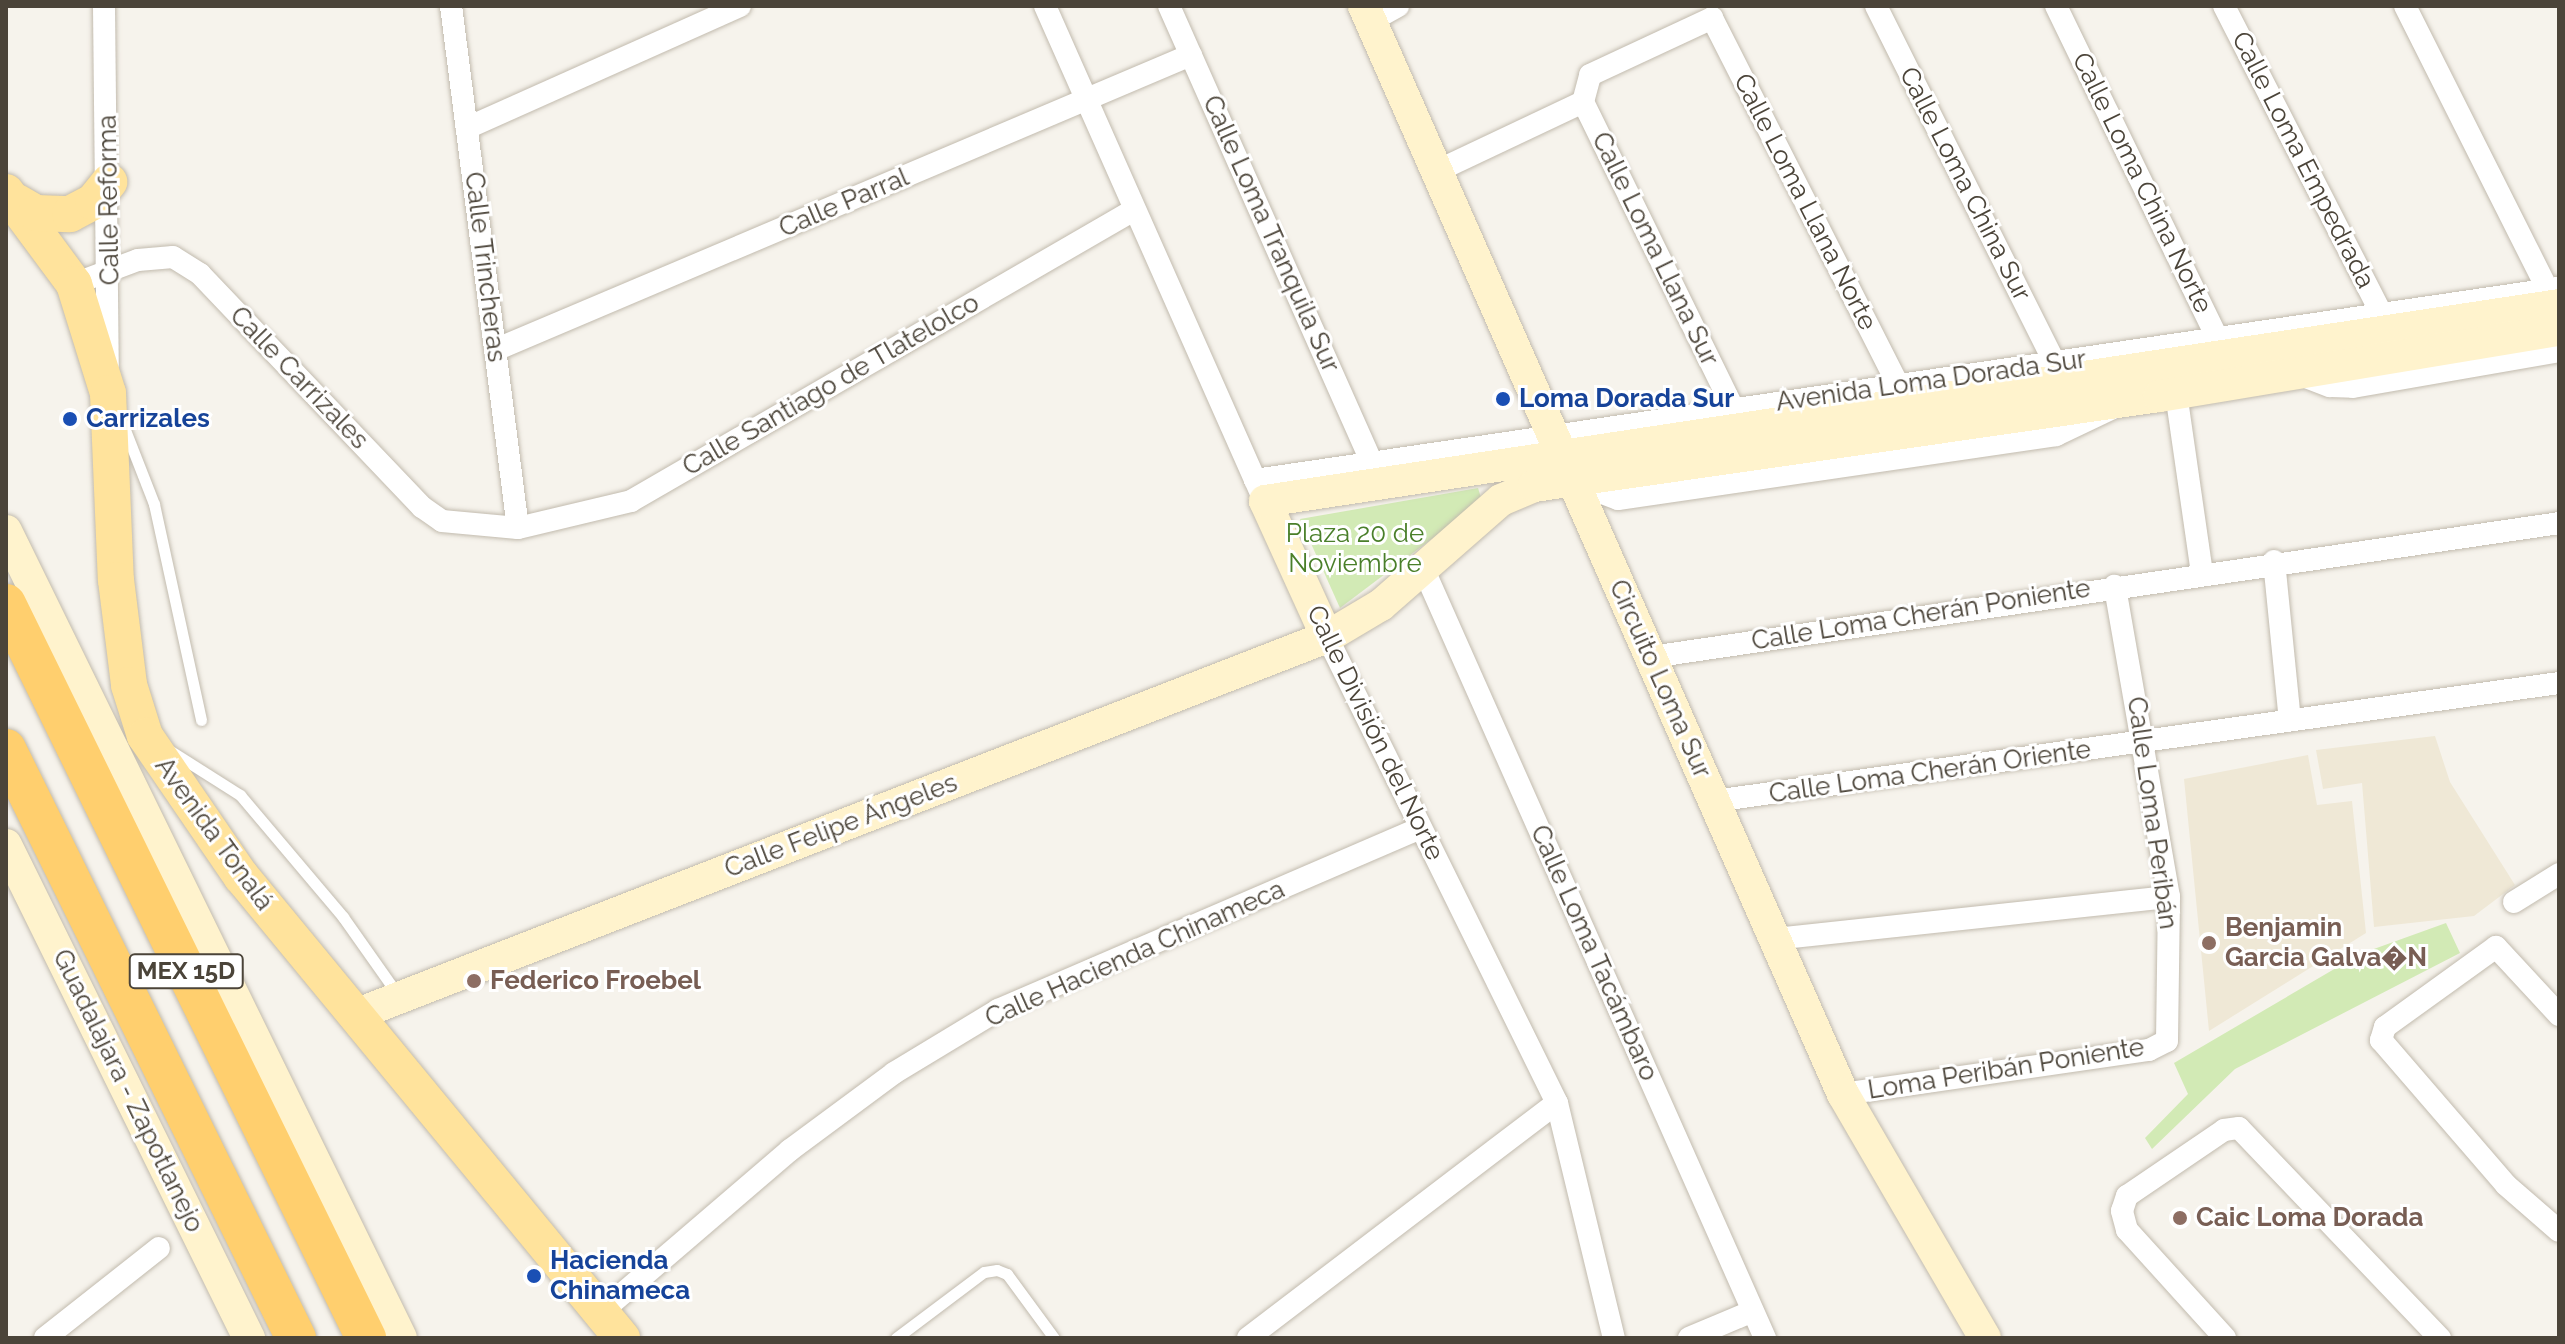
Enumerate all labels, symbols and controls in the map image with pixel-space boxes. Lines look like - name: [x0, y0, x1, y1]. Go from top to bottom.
- street label: Calle Loma Empedrada: [2225, 27, 2381, 293]
- street label: Calle Loma China Norte: [2065, 48, 2219, 318]
- street label: Calle Loma China Sur: [1893, 62, 2037, 306]
- street label: Calle Loma Llana Norte: [1727, 69, 1883, 335]
- street label: Calle Loma Tranquila Sur: [1196, 90, 1346, 378]
- street label: Calle Reforma: [92, 114, 126, 286]
- street label: Calle Loma Llana Sur: [1585, 127, 1725, 371]
- street label: Calle Parral: [775, 162, 913, 244]
- street label: Calle Trincheras: [458, 170, 512, 364]
- street label: Calle Santiago de Tlatelolco: [677, 287, 985, 483]
- street label: Calle Carrizales: [223, 300, 375, 456]
- street label: Avenida Loma Dorada Sur: [1774, 344, 2088, 418]
- place label: Loma Dorada Sur: [1519, 383, 1734, 415]
- marker: Loma Dorada Sur: [1494, 390, 1512, 408]
- place label: Carrizales: [86, 403, 210, 435]
- marker: Carrizales: [61, 410, 79, 428]
- park label: Plaza 20 de Noviembre: [1286, 518, 1424, 580]
- street label: Calle Loma Cherán Poniente: [1749, 573, 2093, 657]
- street label: Circuito Loma Sur: [1602, 575, 1718, 783]
- street label: Calle División del Norte: [1299, 600, 1451, 866]
- street label: Calle Loma Peribán: [2120, 695, 2184, 931]
- street label: Calle Loma Cherán Oriente: [1767, 734, 2093, 810]
- street label: Avenida Tonalá: [148, 751, 280, 917]
- street label: Calle Felipe Ángeles: [720, 767, 962, 885]
- street label: Calle Loma Tacámbaro: [1523, 820, 1665, 1086]
- street label: Calle Hacienda Chinameca: [981, 874, 1289, 1034]
- place label: Benjamin Garcia Galva�N: [2225, 912, 2427, 974]
- marker: Benjamin Garcia Galva�N: [2200, 934, 2218, 952]
- street label: Guadalajara - Zapotlanejo: [46, 944, 210, 1238]
- road number: MEX 15D: [128, 951, 244, 991]
- place label: Federico Froebel: [490, 965, 701, 997]
- marker: Federico Froebel: [465, 972, 483, 990]
- street label: Loma Peribán Poniente: [1866, 1032, 2146, 1106]
- place label: Caic Loma Dorada: [2196, 1202, 2423, 1234]
- marker: Caic Loma Dorada: [2171, 1209, 2189, 1227]
- place label: Hacienda Chinameca: [550, 1245, 690, 1306]
- marker: Hacienda Chinameca: [525, 1267, 543, 1285]

